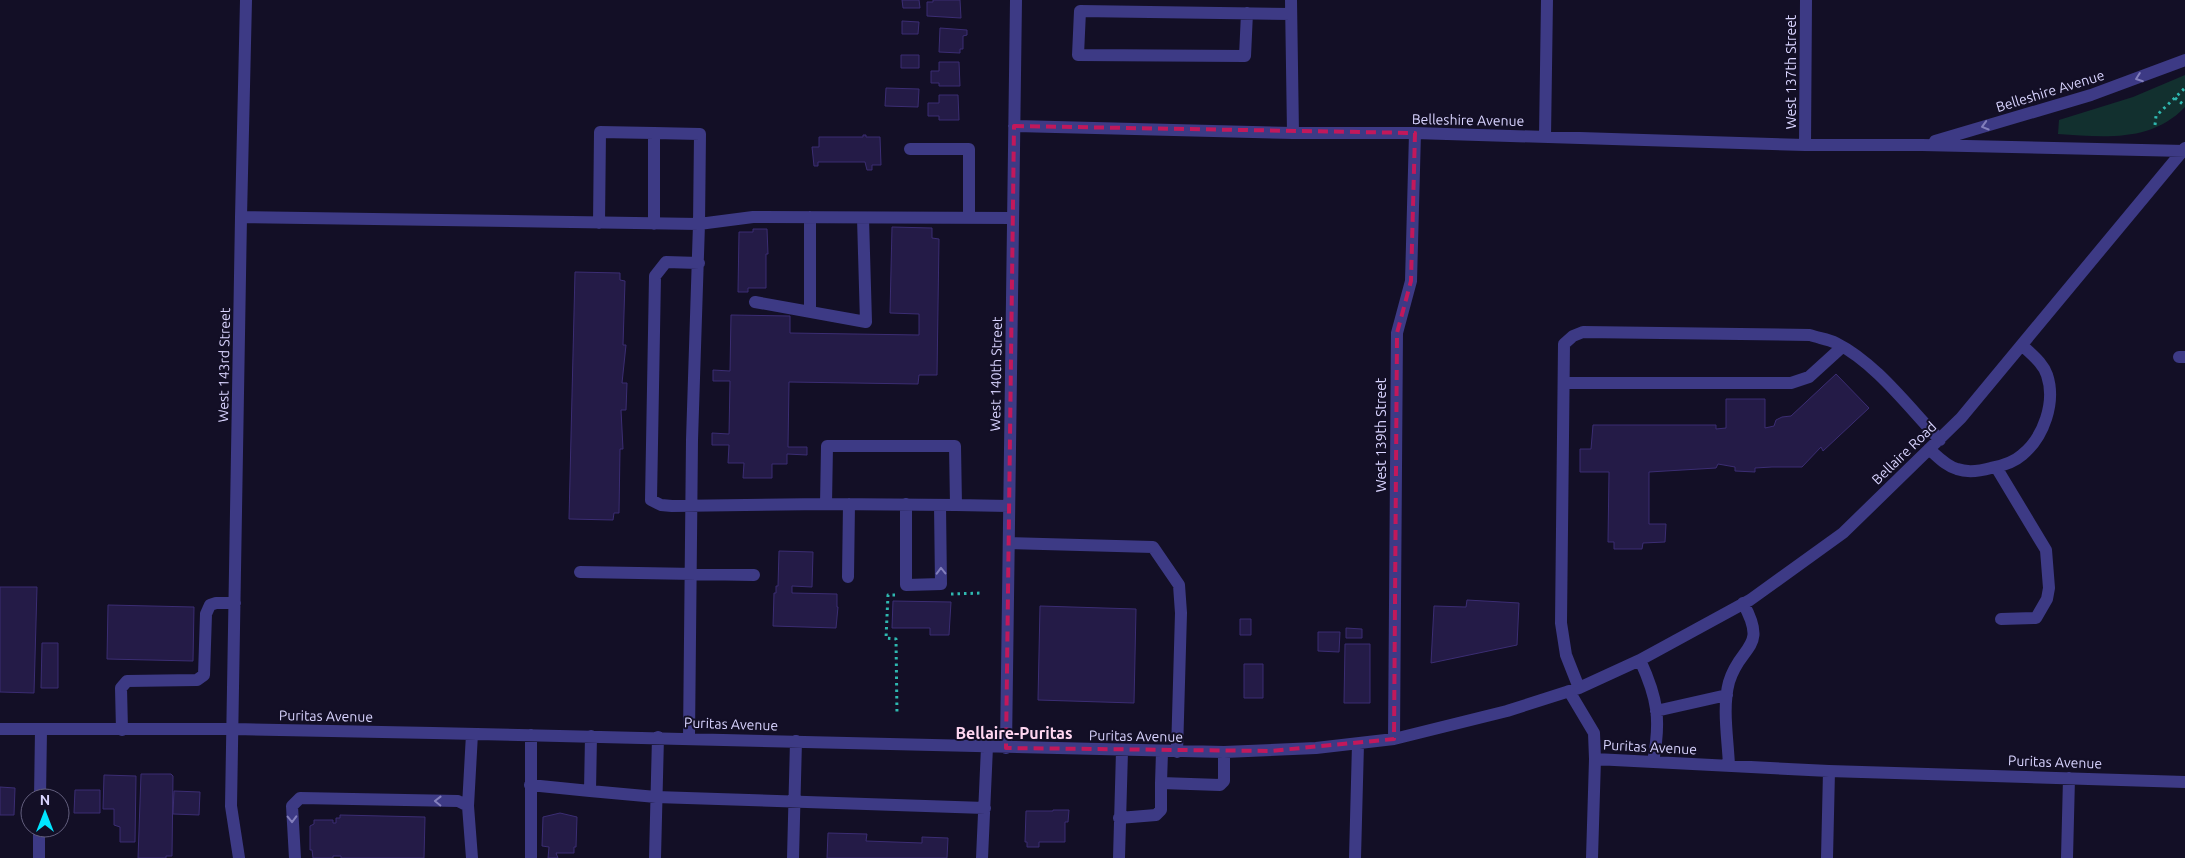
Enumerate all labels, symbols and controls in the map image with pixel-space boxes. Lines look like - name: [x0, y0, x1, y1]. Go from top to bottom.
- street label: West 137th Street: [1783, 14, 1799, 129]
- street label: Belleshire Avenue: [1994, 67, 2106, 115]
- one-way arrow: [2136, 72, 2144, 82]
- street label: Belleshire Avenue: [1412, 111, 1524, 129]
- one-way arrow: [1981, 121, 1989, 131]
- street label: West 143rd Street: [215, 307, 233, 422]
- street label: West 140th Street: [987, 316, 1005, 431]
- street label: West 139th Street: [1373, 377, 1389, 492]
- street label: Bellaire Road: [1869, 418, 1939, 488]
- one-way arrow: [936, 567, 946, 574]
- street label: Puritas Avenue: [279, 707, 373, 725]
- street label: Puritas Avenue: [684, 714, 778, 734]
- district label: Bellaire-Puritas: [955, 724, 1073, 742]
- street label: Puritas Avenue: [1089, 727, 1183, 745]
- street label: Puritas Avenue: [1603, 737, 1697, 757]
- street label: Puritas Avenue: [2008, 752, 2102, 772]
- north arrow: [20, 788, 70, 838]
- text: N: [40, 792, 50, 808]
- one-way arrow: [434, 796, 442, 806]
- one-way arrow: [287, 816, 297, 823]

